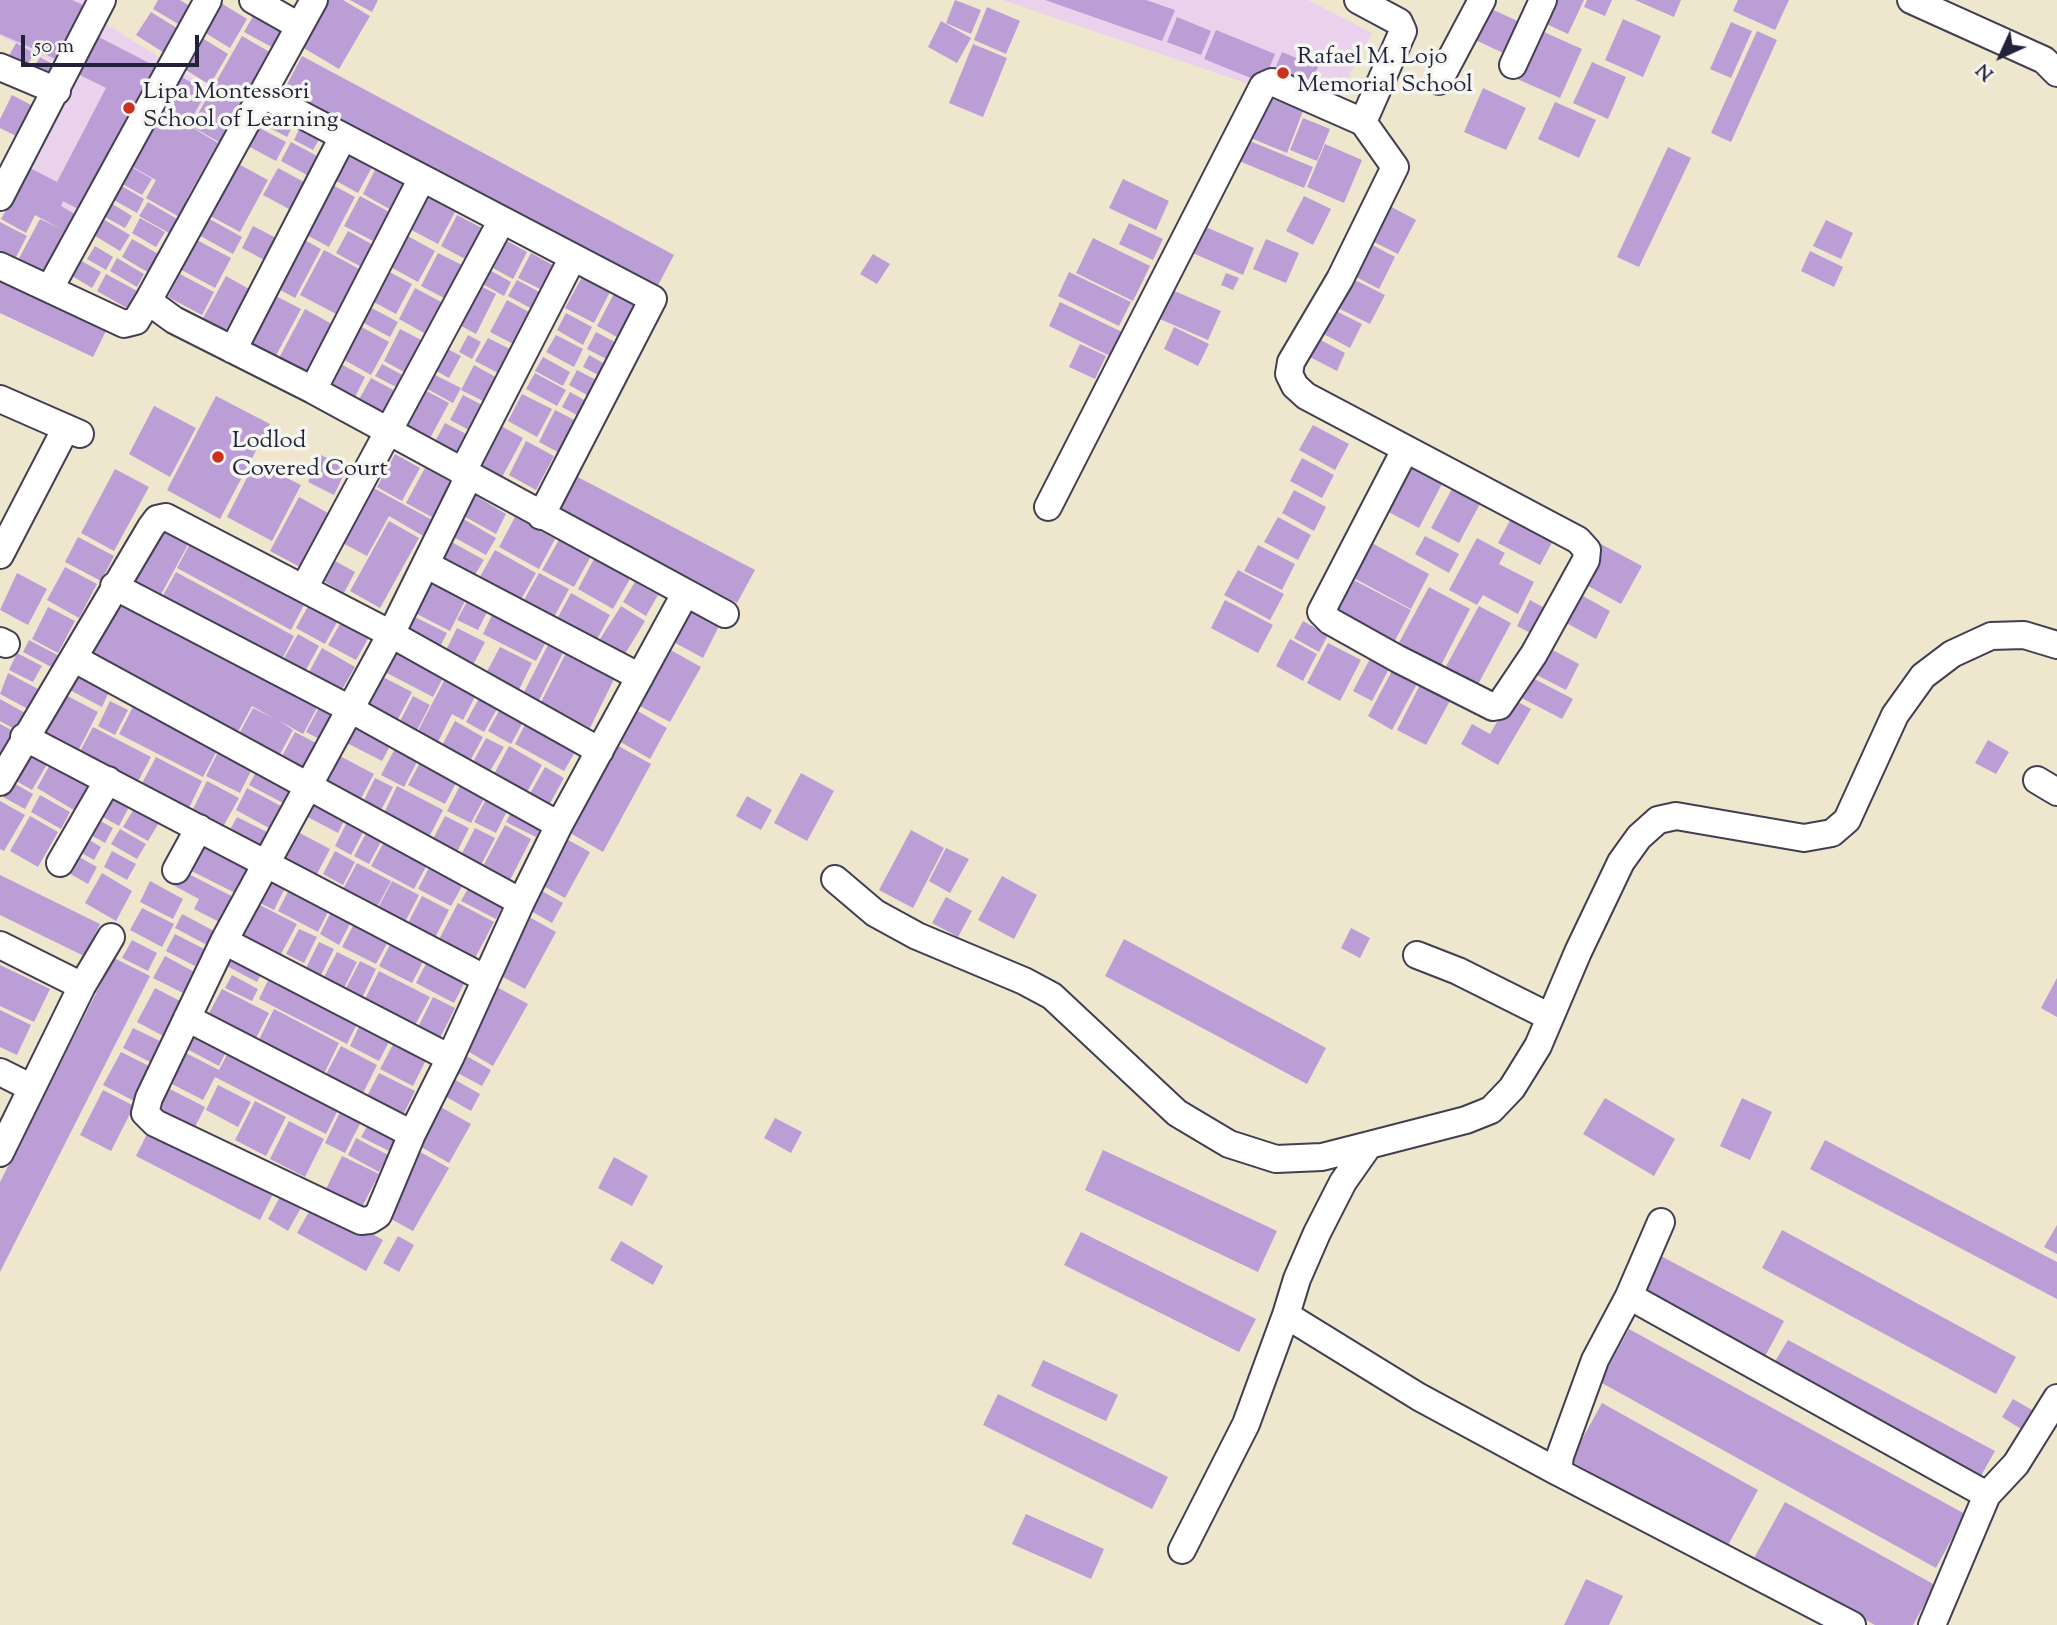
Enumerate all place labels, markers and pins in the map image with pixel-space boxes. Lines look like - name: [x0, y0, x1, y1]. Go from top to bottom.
- place label: Rafael M. Lojo Memorial School: [1297, 45, 1473, 101]
- marker: Rafael M. Lojo Memorial School: [1275, 65, 1291, 81]
- place label: Lipa Montessori School of Learning: [143, 80, 338, 136]
- marker: Lipa Montessori School of Learning: [121, 100, 137, 116]
- place label: Lodlod Covered Court: [232, 429, 388, 485]
- marker: Lodlod Covered Court: [210, 449, 226, 465]

